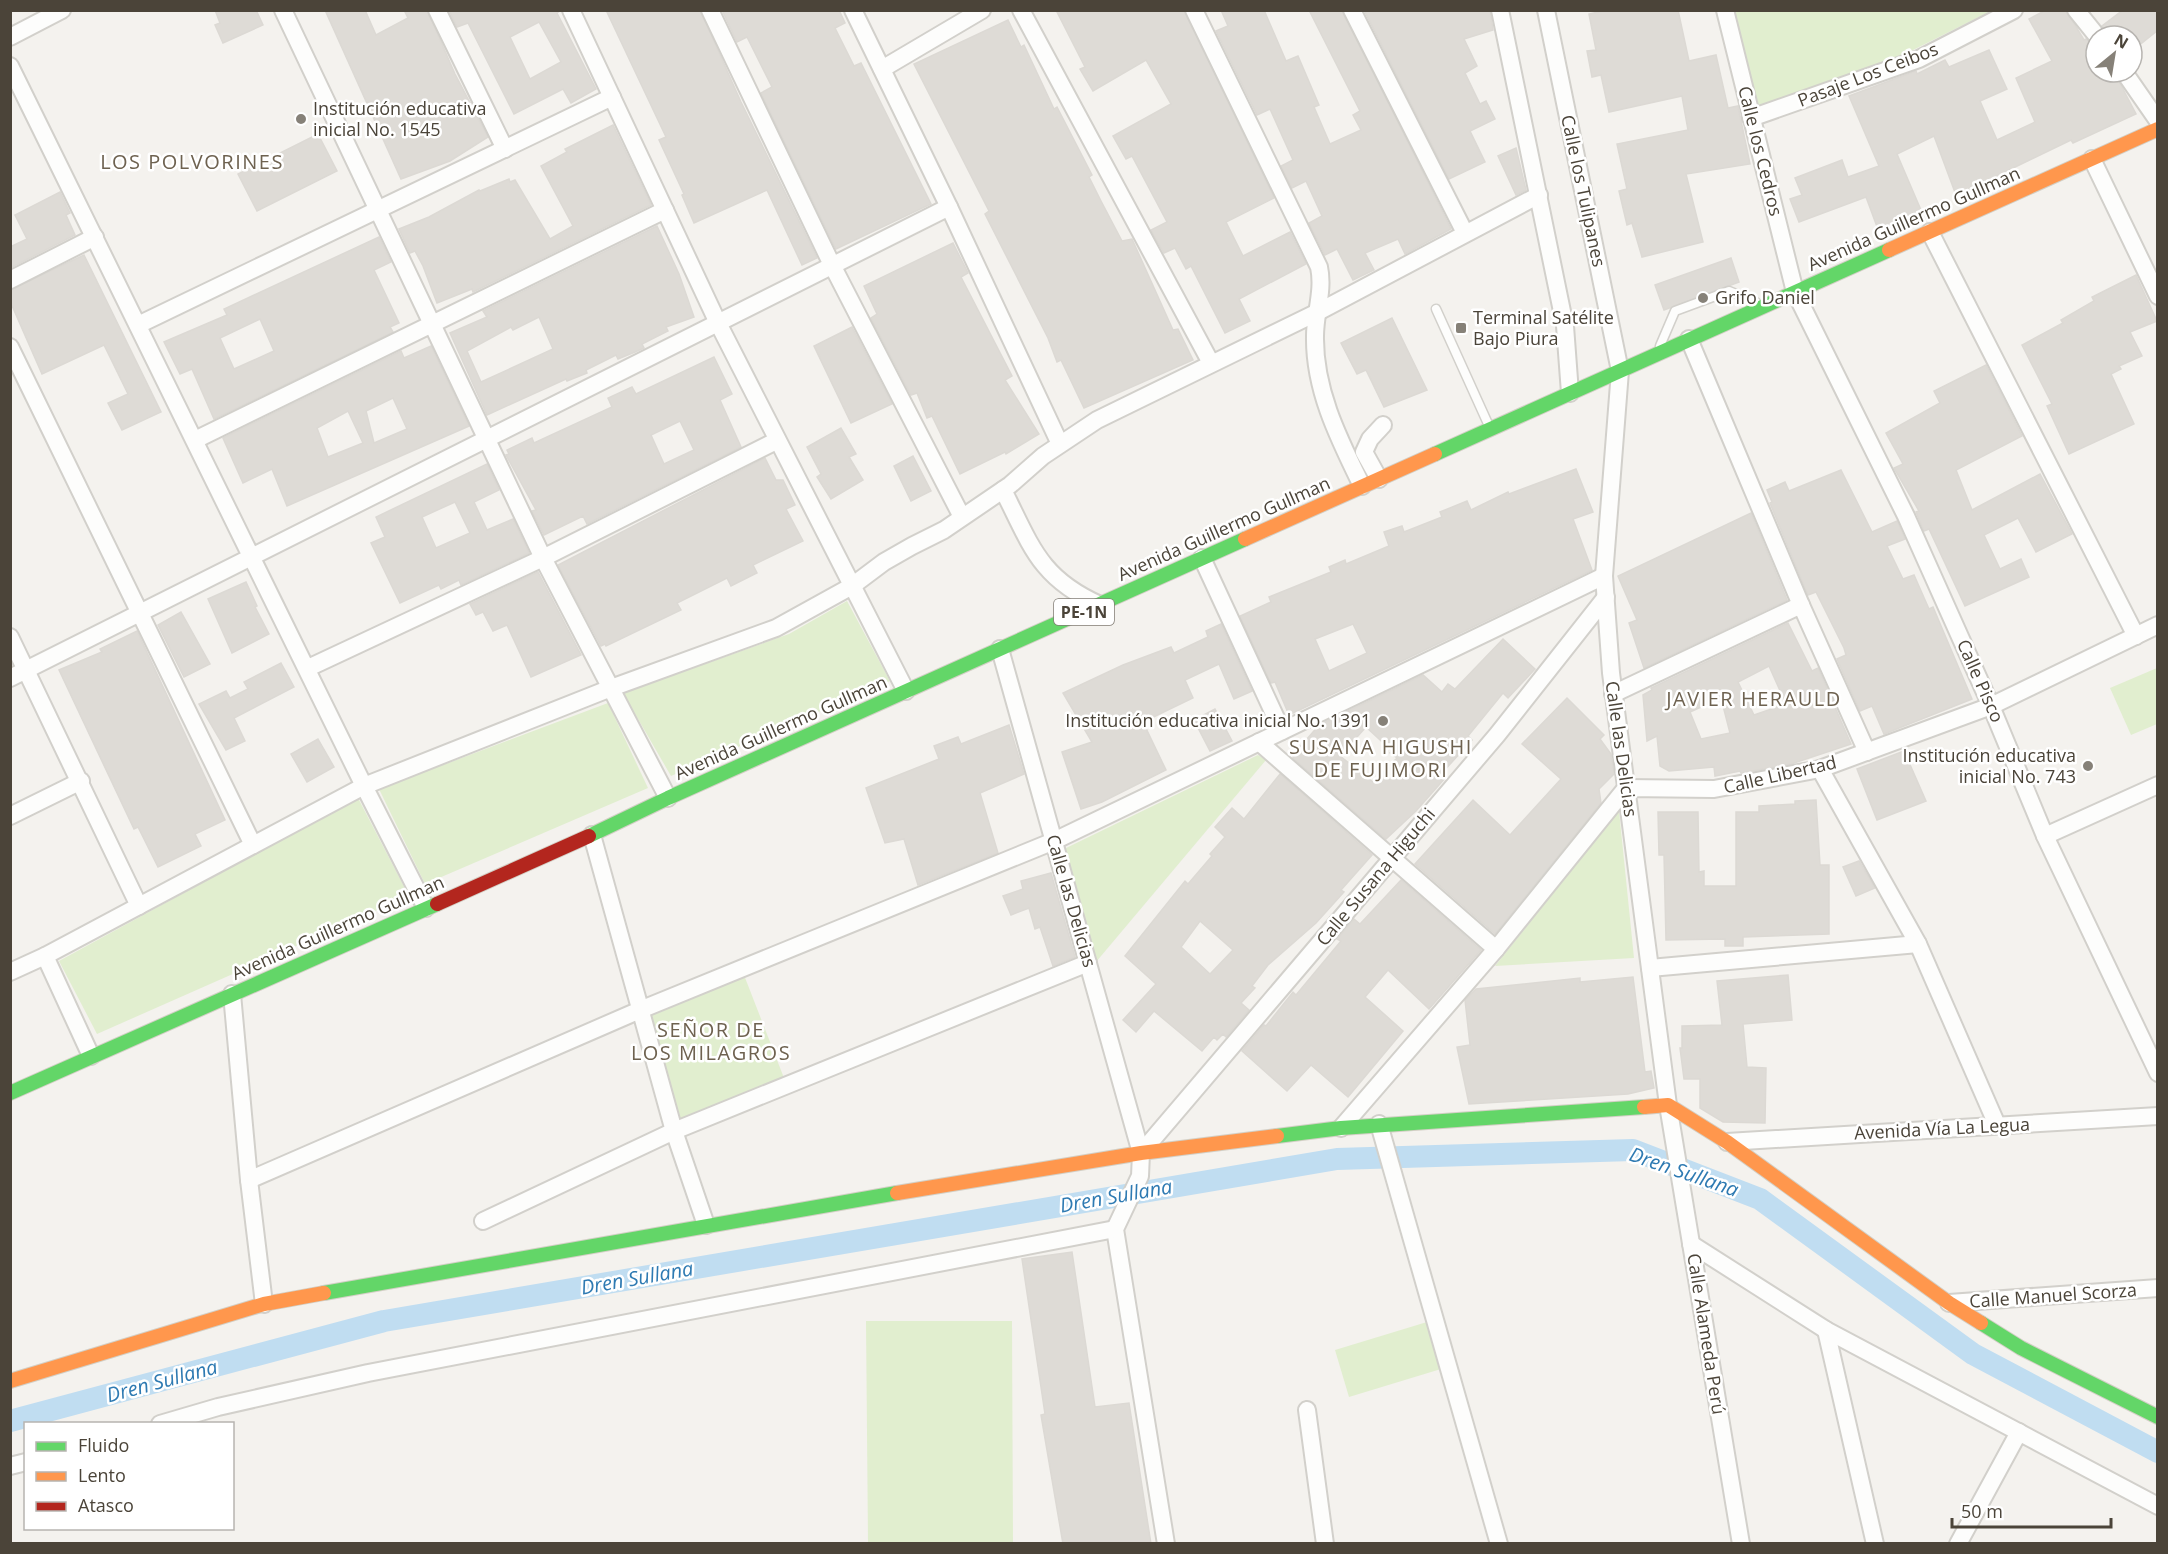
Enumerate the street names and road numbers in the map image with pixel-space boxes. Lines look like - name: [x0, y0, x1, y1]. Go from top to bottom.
- street label: Pasaje Los Ceibos: [1794, 36, 1941, 112]
- street label: Calle los Cedros: [1733, 83, 1789, 218]
- street label: Calle los Tulipanes: [1556, 113, 1612, 269]
- street label: Avenida Guillermo Gullman: [1804, 160, 2024, 276]
- street label: Avenida Guillermo Gullman: [1114, 470, 1334, 586]
- road number: PE-1N: [1054, 599, 1114, 625]
- street label: Calle Pisco: [1952, 635, 2010, 726]
- street label: Avenida Guillermo Gullman: [671, 669, 891, 785]
- street label: Calle las Delicias: [1601, 679, 1643, 818]
- street label: Calle Libertad: [1721, 749, 1839, 799]
- street label: Calle Susana Higuchi: [1310, 802, 1440, 950]
- street label: Calle las Delicias: [1042, 832, 1102, 970]
- street label: Avenida Guillermo Gullman: [228, 869, 448, 985]
- street label: Avenida Vía La Legua: [1853, 1111, 2031, 1145]
- street label: Calle Alameda Perú: [1682, 1252, 1732, 1416]
- street label: Calle Manuel Scorza: [1968, 1277, 2138, 1313]

